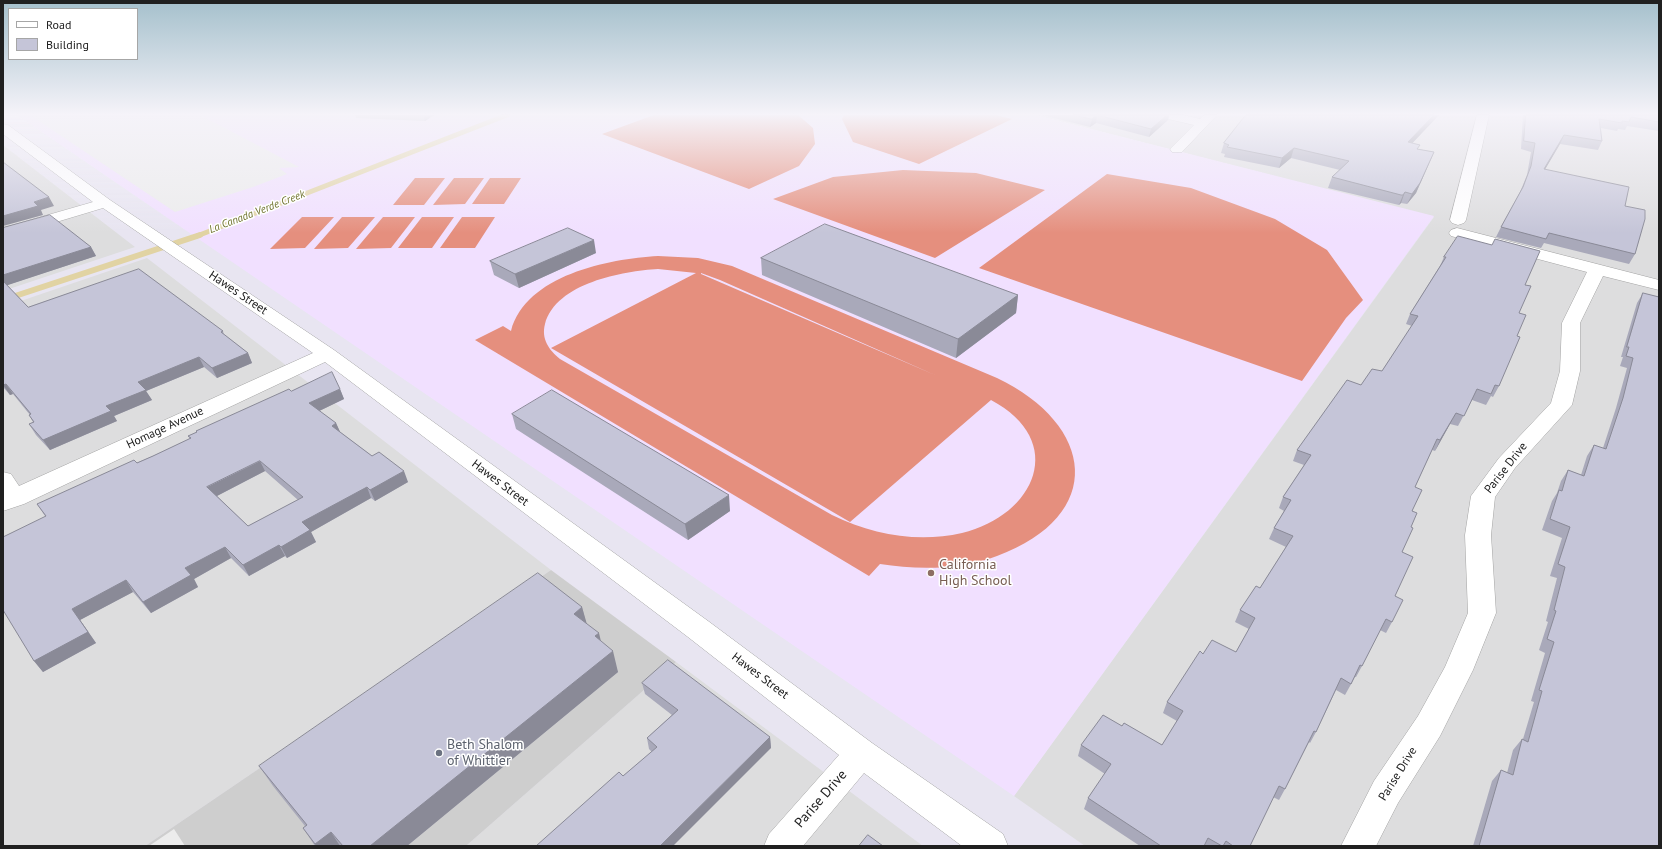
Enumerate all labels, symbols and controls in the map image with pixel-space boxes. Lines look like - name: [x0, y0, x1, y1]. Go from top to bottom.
- legend: [8, 8, 138, 60]
- text: Road: [46, 17, 71, 32]
- text: Building: [46, 37, 89, 52]
- water label: La Canada Verde Creek: [207, 188, 307, 236]
- street label: Hawes Street: [206, 268, 270, 318]
- street label: Homage Avenue: [124, 404, 206, 452]
- street label: Parise Drive: [1482, 440, 1530, 496]
- street label: Hawes Street: [469, 457, 531, 509]
- place label: California High School: [939, 557, 1012, 590]
- marker: California High School: [926, 568, 936, 578]
- street label: Hawes Street: [729, 650, 791, 702]
- place label: Beth Shalom of Whittier: [447, 737, 523, 770]
- street label: Parise Drive: [1376, 744, 1420, 804]
- marker: Beth Shalom of Whittier: [434, 748, 444, 758]
- street label: Parise Drive: [791, 767, 851, 831]

